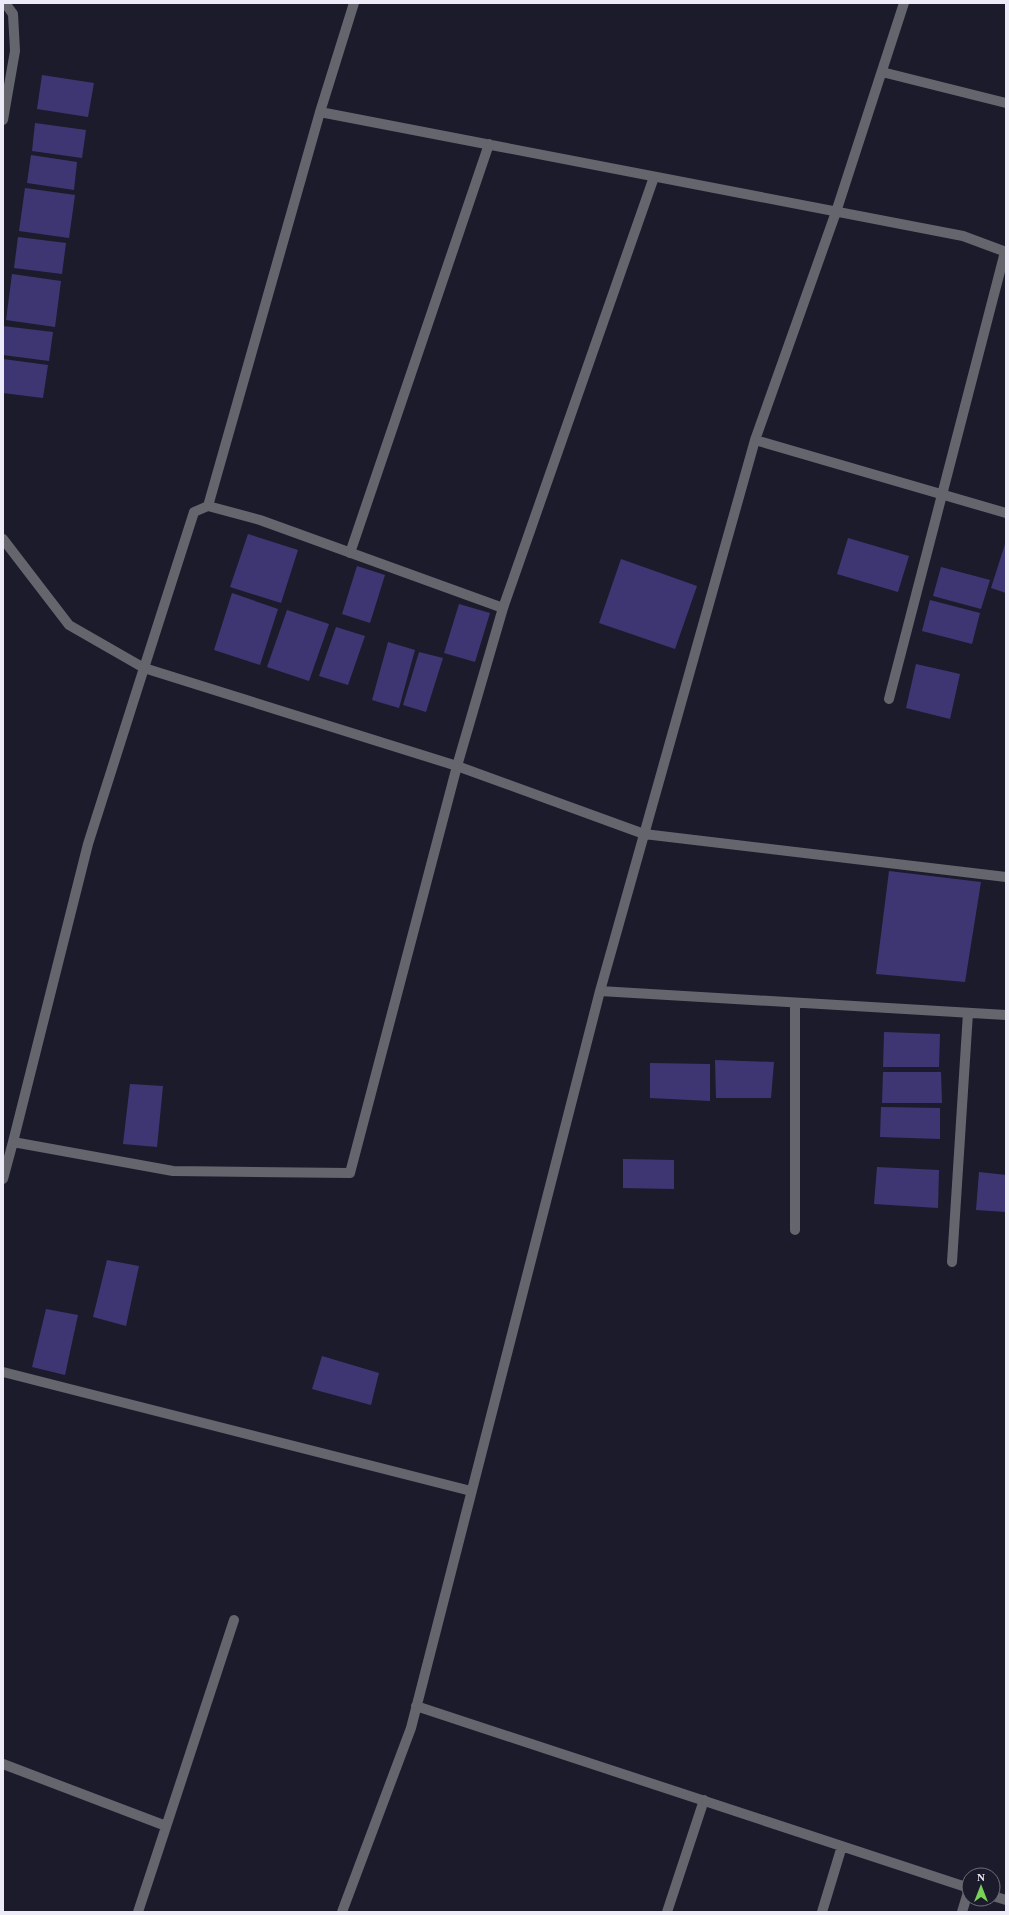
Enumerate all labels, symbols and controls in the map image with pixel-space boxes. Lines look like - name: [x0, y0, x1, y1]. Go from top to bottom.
- north arrow: [961, 1867, 1001, 1907]
- text: N: [977, 1871, 985, 1883]

